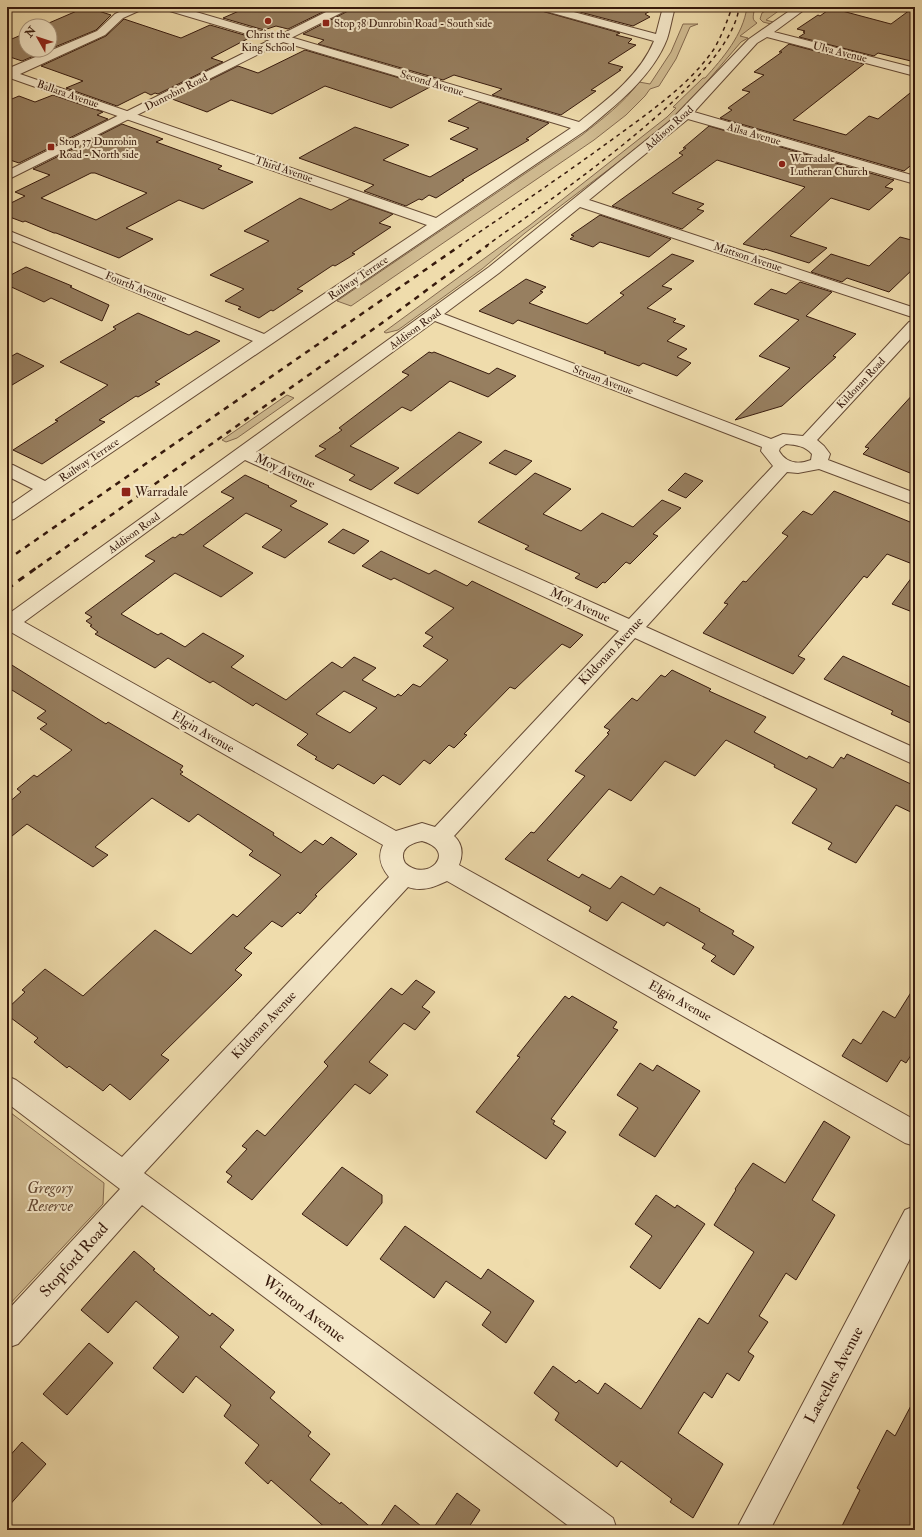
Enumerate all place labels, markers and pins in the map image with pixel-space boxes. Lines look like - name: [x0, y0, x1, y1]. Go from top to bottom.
- marker: Christ the King School: [263, 16, 273, 26]
- place label: Stop 38 Dunrobin Road - South side: [334, 17, 493, 31]
- marker: Stop 38 Dunrobin Road - South side: [321, 18, 331, 28]
- place label: Christ the King School: [241, 28, 295, 54]
- place label: Stop 37 Dunrobin Road - North side: [59, 135, 139, 161]
- marker: Stop 37 Dunrobin Road - North side: [46, 142, 56, 152]
- place label: Warradale Lutheran Church: [789, 152, 868, 178]
- marker: Warradale Lutheran Church: [777, 159, 787, 169]
- place label: Warradale: [134, 484, 188, 500]
- marker: Warradale: [120, 486, 132, 498]

